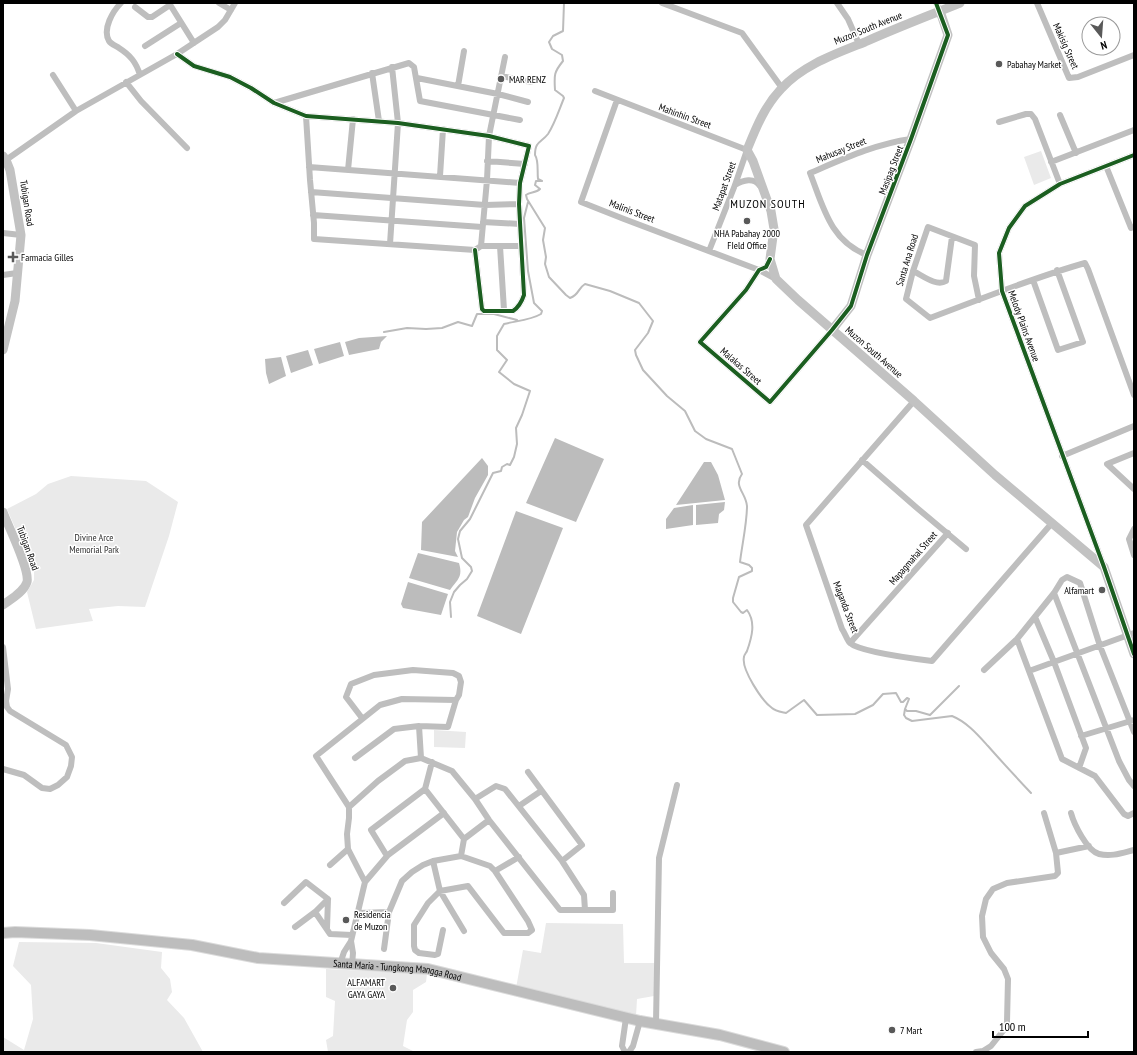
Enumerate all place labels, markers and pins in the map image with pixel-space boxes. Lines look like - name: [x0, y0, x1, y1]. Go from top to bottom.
- place label: Pabahay Market: [1007, 58, 1062, 71]
- marker: Pabahay Market: [994, 59, 1004, 69]
- place label: MAR RENZ: [509, 73, 546, 86]
- marker: MAR RENZ: [496, 74, 506, 84]
- marker: NHA Pabahay 2000 FIeld Office: [742, 216, 752, 226]
- place label: NHA Pabahay 2000 FIeld Office: [714, 227, 780, 252]
- place label: Farmacia Gilles: [21, 251, 74, 264]
- marker: Farmacia Gilles: [8, 252, 18, 262]
- place label: Alfamart: [1064, 584, 1094, 597]
- marker: Alfamart: [1097, 585, 1107, 595]
- place label: Residencia de Muzon: [354, 908, 391, 933]
- marker: Residencia de Muzon: [341, 915, 351, 925]
- place label: ALFAMART GAYA GAYA: [347, 976, 386, 1001]
- marker: ALFAMART GAYA GAYA: [388, 983, 398, 993]
- place label: 7 Mart: [900, 1024, 923, 1037]
- marker: 7 Mart: [887, 1025, 897, 1035]

